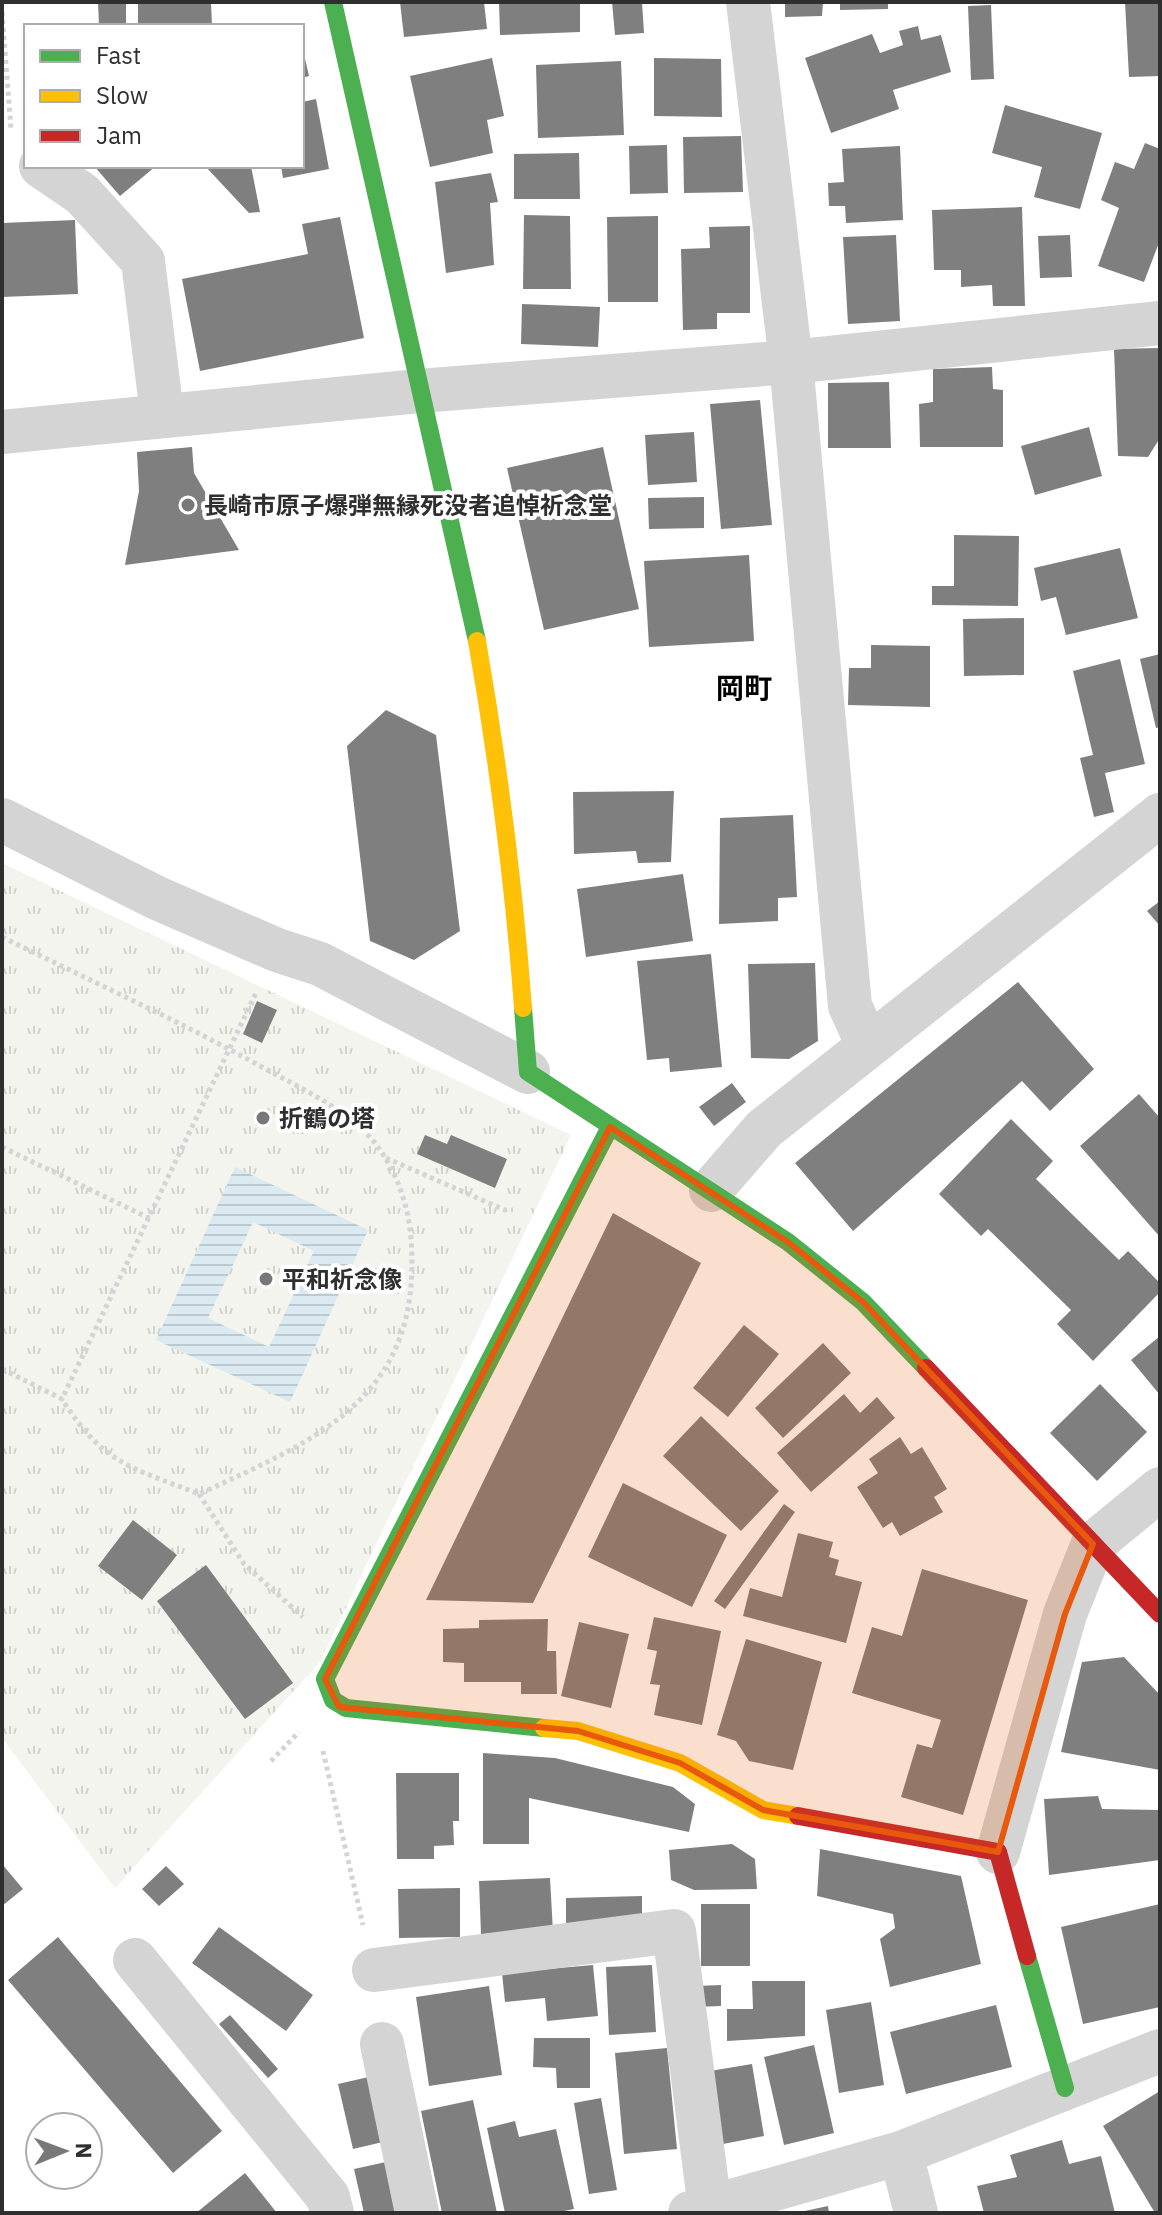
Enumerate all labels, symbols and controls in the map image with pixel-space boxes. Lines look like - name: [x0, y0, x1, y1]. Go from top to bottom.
- legend: [24, 24, 304, 168]
- text: Fast: [96, 39, 141, 71]
- text: Slow: [96, 79, 148, 111]
- text: Jam: [96, 119, 142, 151]
- place label: 長崎市原子爆弾無縁死没者追悼祈念堂: [204, 489, 612, 521]
- marker: 長崎市原子爆弾無縁死没者追悼祈念堂: [179, 496, 197, 514]
- district label: 岡町: [716, 669, 772, 706]
- place label: 折鶴の塔: [279, 1102, 375, 1134]
- marker: 折鶴の塔: [254, 1109, 272, 1127]
- place label: 平和祈念像: [282, 1263, 402, 1295]
- marker: 平和祈念像: [257, 1270, 275, 1288]
- north arrow: [24, 2111, 104, 2191]
- text: N: [70, 2142, 99, 2159]

